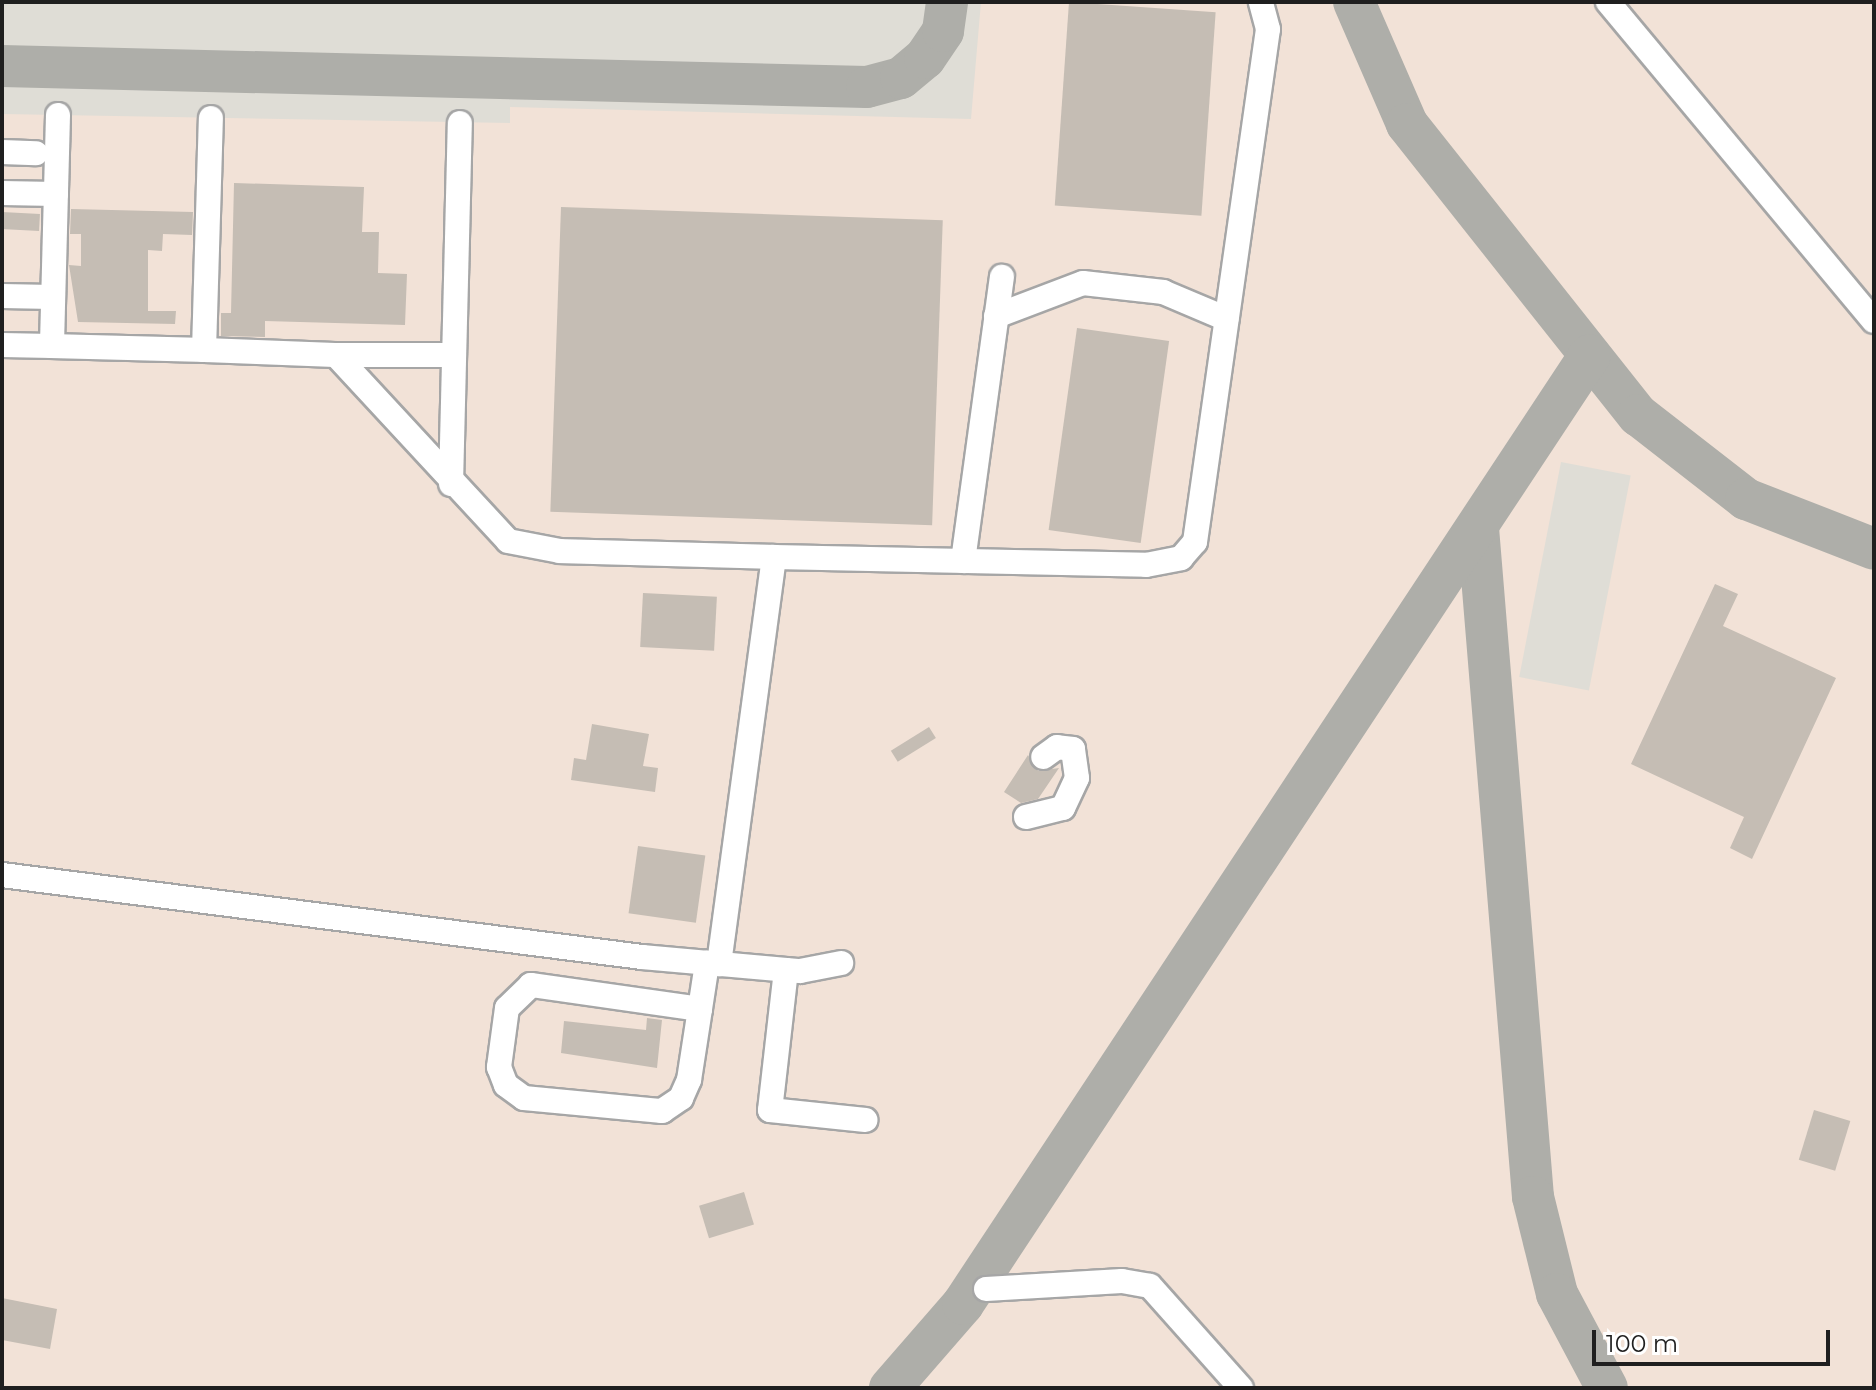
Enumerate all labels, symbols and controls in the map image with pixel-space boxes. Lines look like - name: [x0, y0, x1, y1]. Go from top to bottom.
- scale bar: [1596, 1314, 1834, 1364]
- text: 100 m: [1606, 1329, 1678, 1358]

